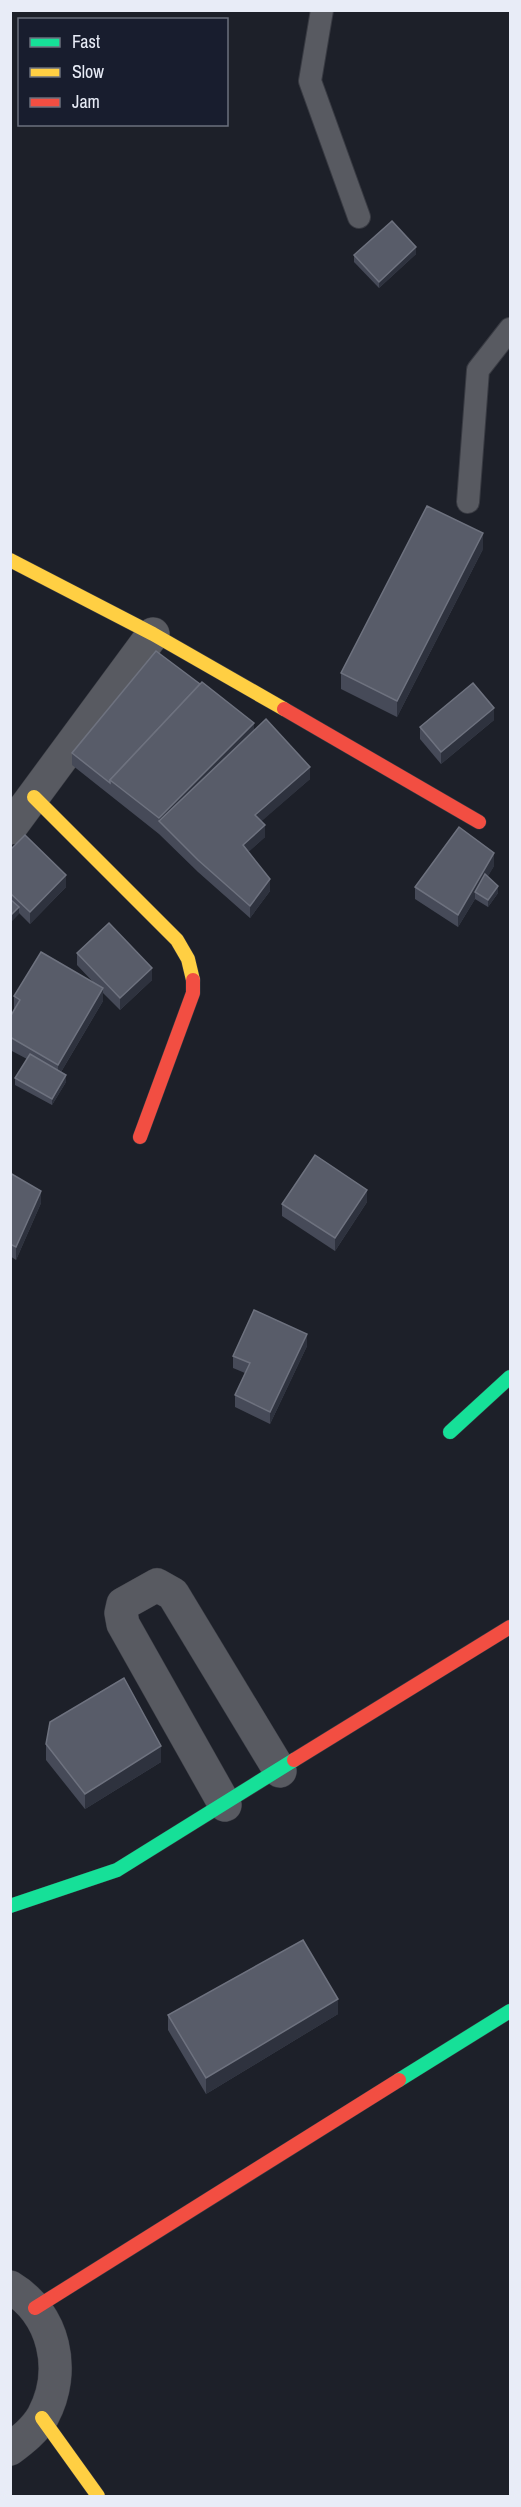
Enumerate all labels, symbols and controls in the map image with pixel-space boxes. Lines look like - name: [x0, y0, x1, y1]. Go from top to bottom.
- legend: [18, 18, 228, 126]
- text: Fast: [72, 29, 100, 54]
- text: Slow: [72, 59, 104, 84]
- text: Jam: [72, 89, 100, 114]

